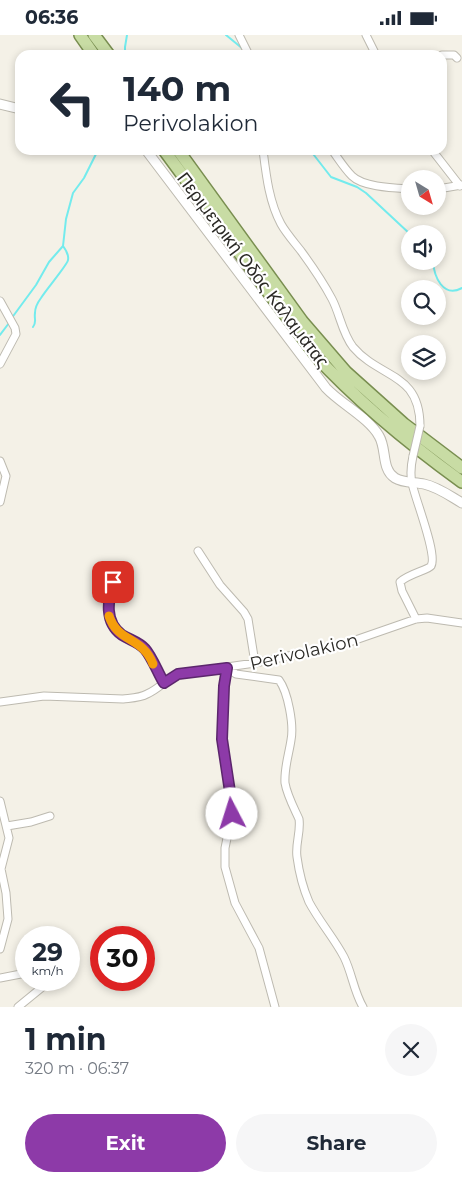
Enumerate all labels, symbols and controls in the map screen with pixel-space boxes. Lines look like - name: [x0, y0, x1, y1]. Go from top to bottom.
- text: 06:36: [25, 6, 78, 29]
- text: 140 m: [123, 67, 231, 110]
- icon: left: [40, 70, 105, 135]
- text: Perivolakion: [123, 110, 258, 137]
- street label: Περιμετρική Οδός Καλαμάτας: [172, 168, 334, 372]
- north arrow: [401, 170, 446, 215]
- map controls: [401, 170, 446, 380]
- button: sound: [401, 225, 446, 270]
- button: search: [401, 280, 446, 325]
- button: layers: [401, 335, 446, 380]
- pin: [92, 561, 134, 603]
- icon: arrive: [99, 568, 127, 596]
- street label: Perivolakion: [248, 629, 360, 675]
- position arrow: [205, 787, 257, 839]
- speed limit sign: 30: [90, 926, 155, 991]
- text: 29: [32, 937, 63, 967]
- text: km/h: [31, 963, 64, 978]
- text: 1 min: [25, 1021, 106, 1058]
- button: close: [385, 1024, 437, 1076]
- text: 320 m · 06:37: [25, 1059, 129, 1078]
- button: Exit: [25, 1114, 226, 1172]
- button: Share: [236, 1114, 437, 1172]

